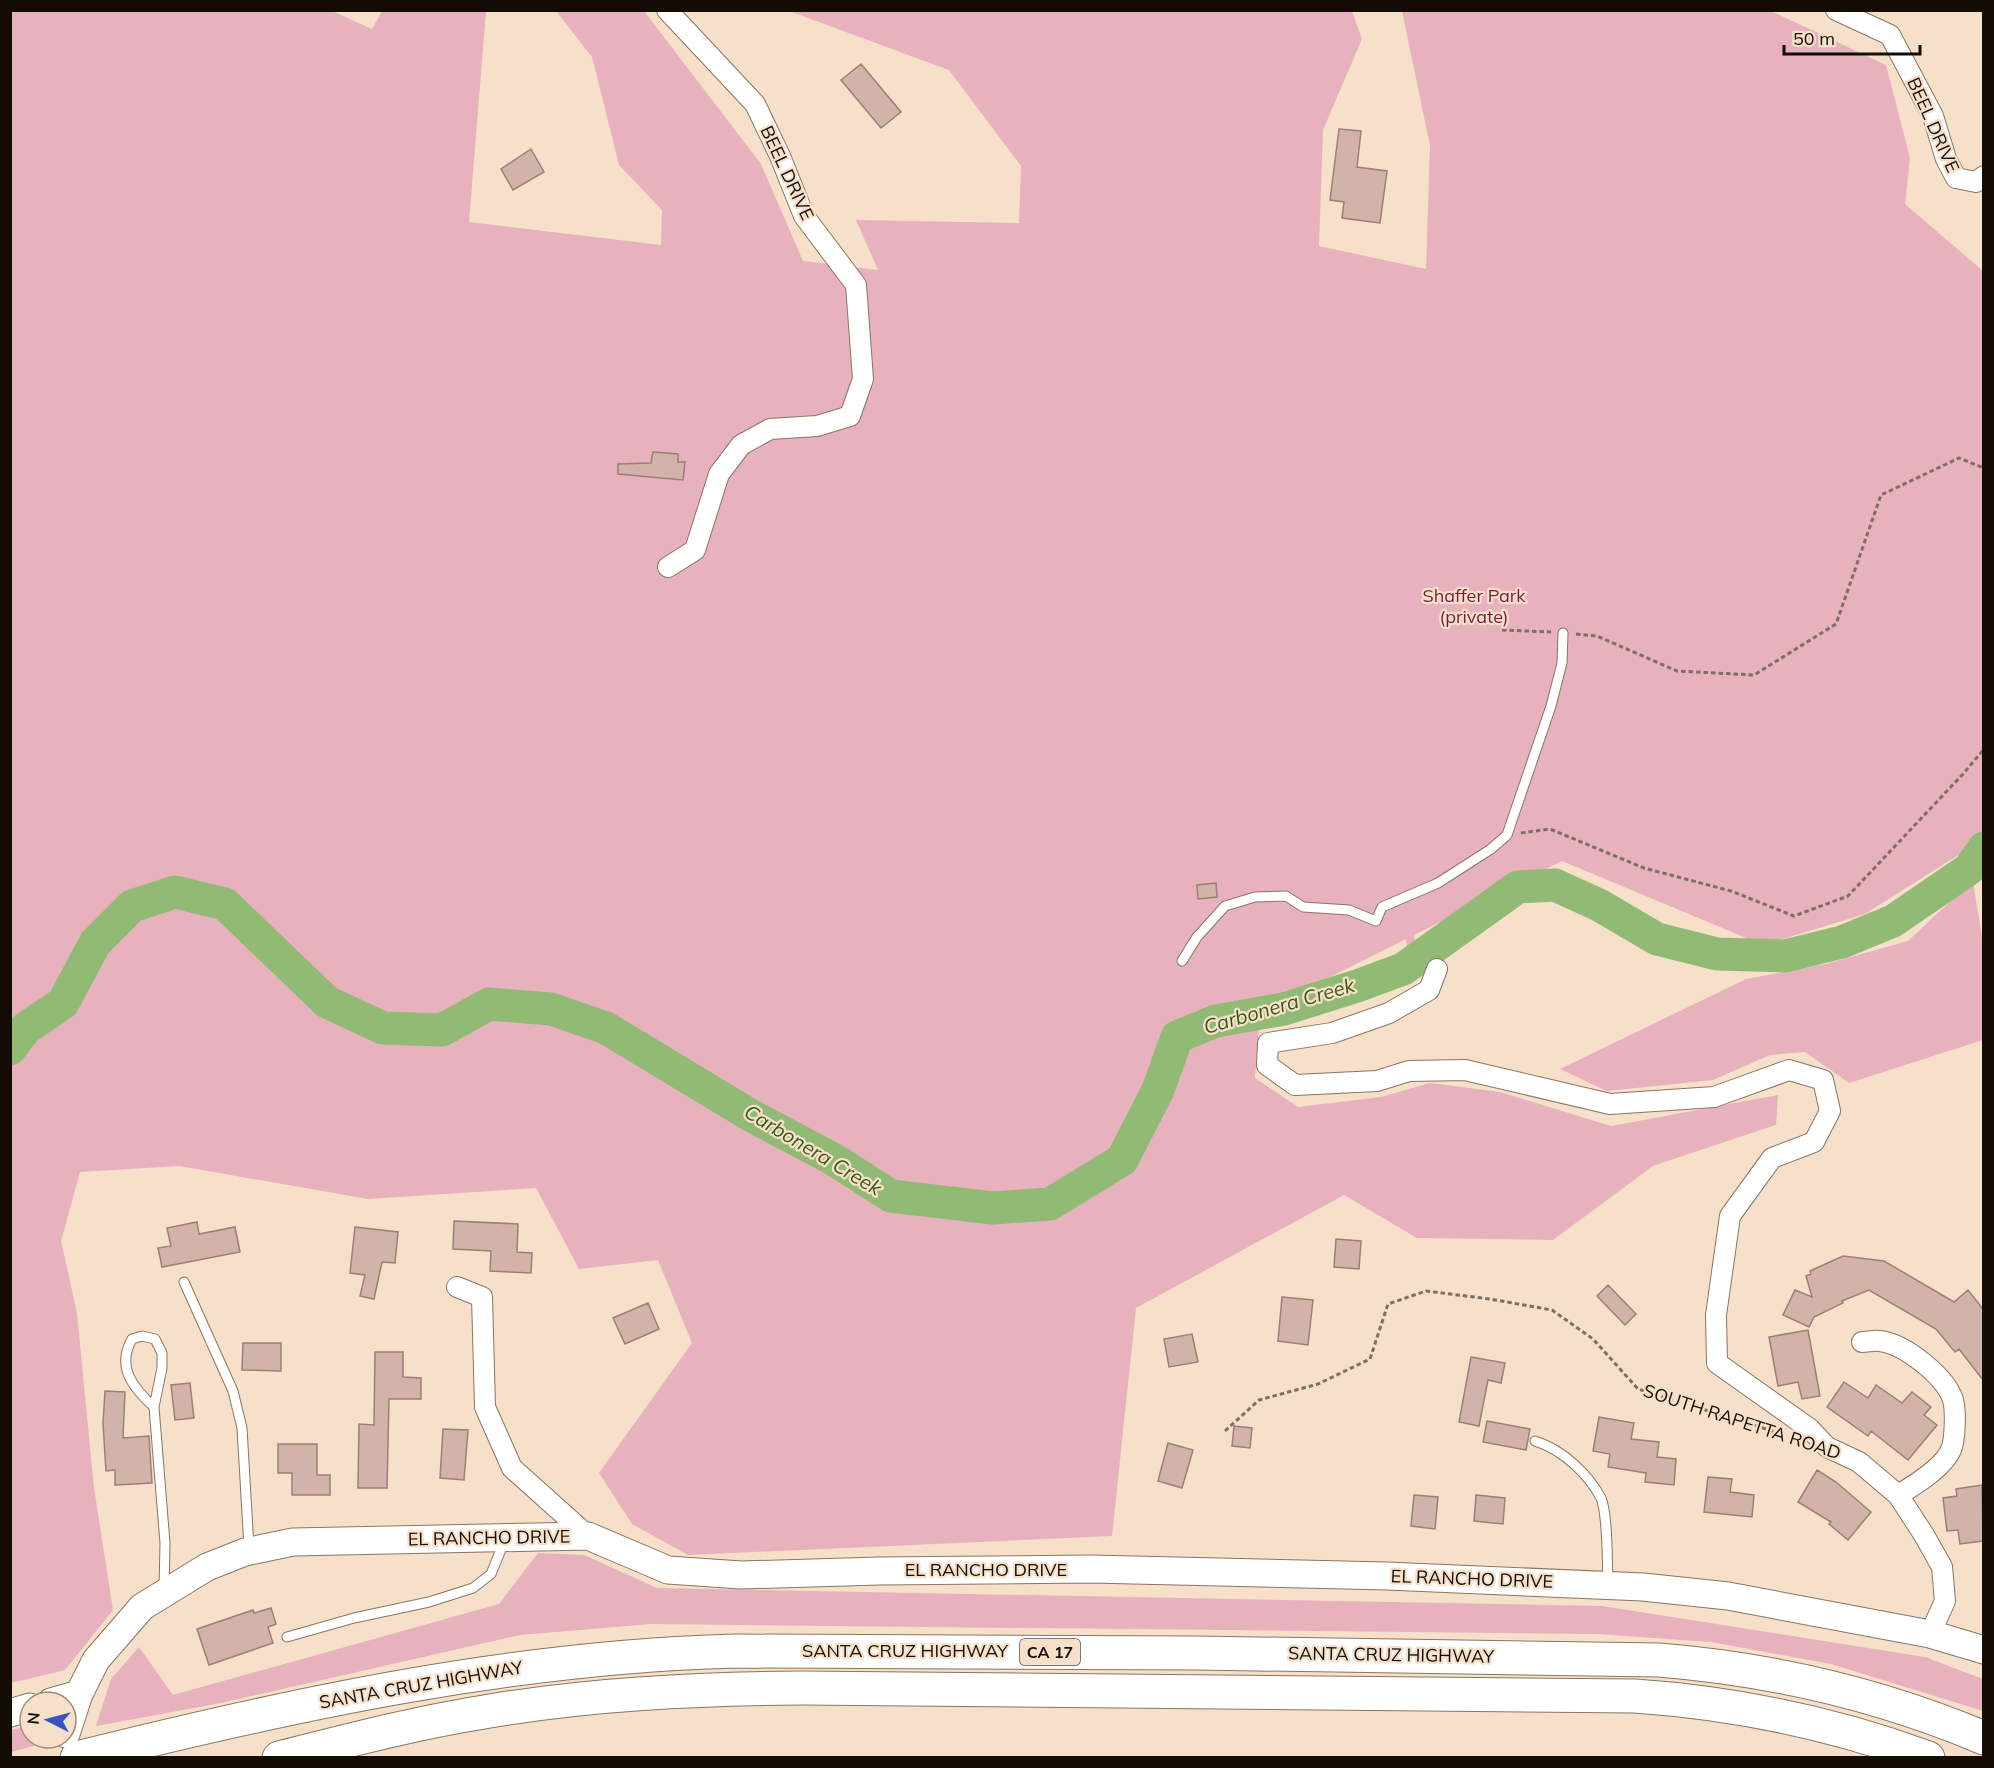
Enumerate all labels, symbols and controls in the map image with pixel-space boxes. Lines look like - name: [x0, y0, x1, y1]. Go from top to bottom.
- scale bar: [1784, 18, 1920, 56]
- text: 50 m: [1793, 27, 1835, 50]
- street label: BEEL DRIVE: [1902, 74, 1965, 176]
- street label: BEEL DRIVE: [756, 122, 819, 224]
- park label: Shaffer Park (private): [1422, 584, 1526, 628]
- water label: Carbonera Creek: [1200, 972, 1358, 1039]
- water label: Carbonera Creek: [740, 1099, 887, 1201]
- street label: SOUTH RAPETTA ROAD: [1640, 1379, 1844, 1464]
- street label: EL RANCHO DRIVE: [408, 1525, 570, 1550]
- street label: EL RANCHO DRIVE: [905, 1558, 1067, 1581]
- street label: EL RANCHO DRIVE: [1390, 1564, 1554, 1593]
- street label: SANTA CRUZ HIGHWAY: [802, 1639, 1009, 1662]
- road number: CA 17: [1020, 1639, 1080, 1665]
- street label: SANTA CRUZ HIGHWAY: [1288, 1641, 1495, 1668]
- street label: SANTA CRUZ HIGHWAY: [317, 1655, 525, 1714]
- north arrow: [18, 1690, 78, 1750]
- text: N: [23, 1711, 44, 1725]

